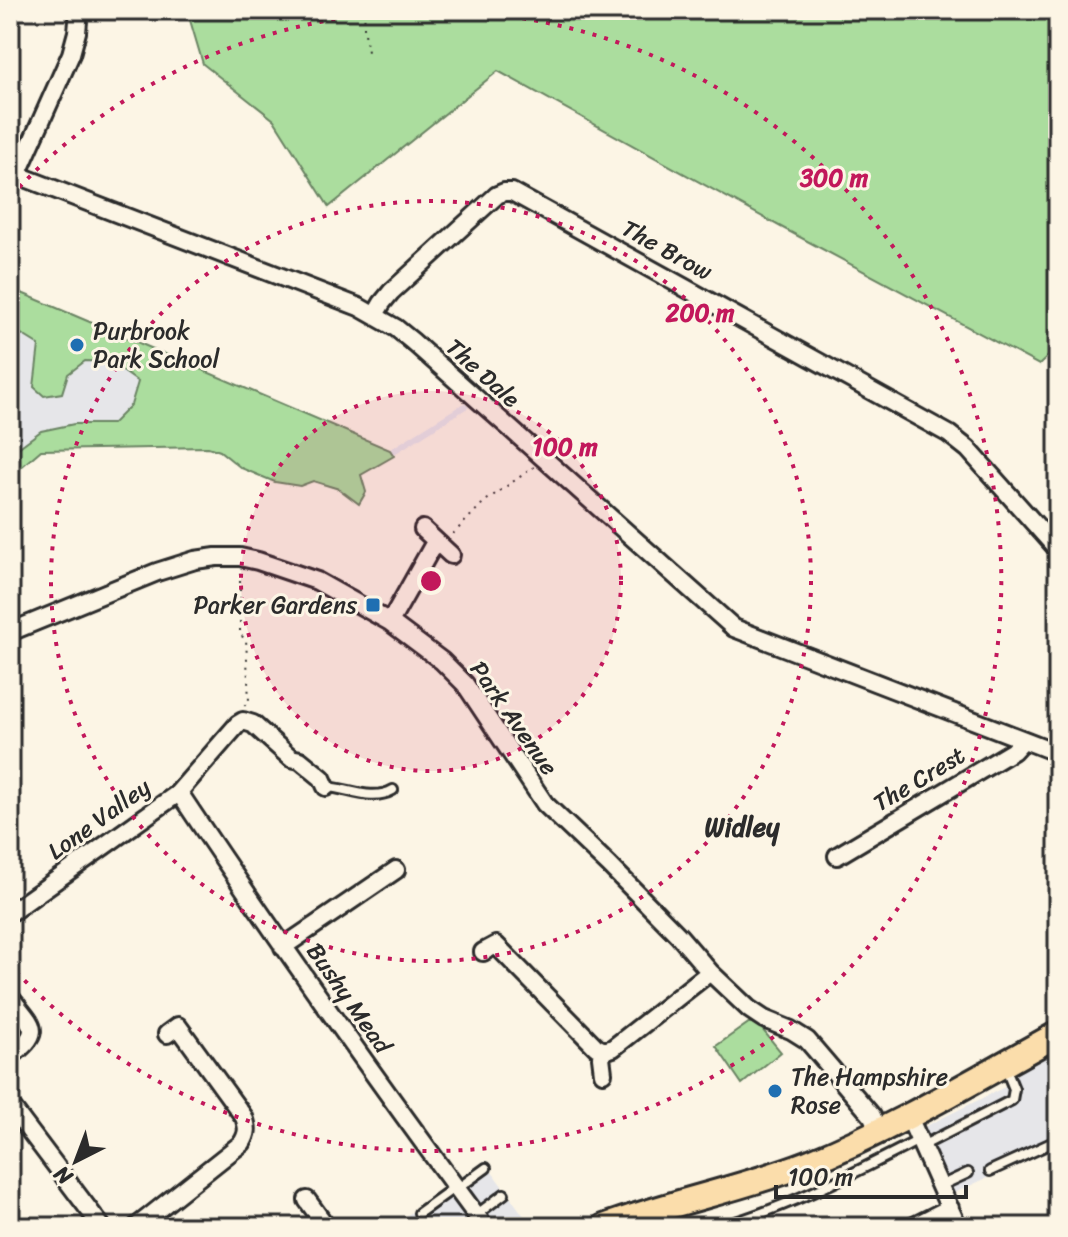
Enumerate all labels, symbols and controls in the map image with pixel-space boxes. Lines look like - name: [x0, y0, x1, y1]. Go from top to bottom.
- text: 300 m: [799, 157, 869, 199]
- street label: The Brow: [614, 208, 721, 292]
- text: 200 m: [665, 292, 735, 334]
- place label: Purbrook Park School: [93, 310, 220, 380]
- street label: The Dale: [436, 328, 531, 419]
- marker: Purbrook Park School: [68, 336, 86, 354]
- text: 100 m: [532, 426, 598, 468]
- centre of rings: [417, 567, 445, 595]
- place label: Parker Gardens: [193, 584, 358, 626]
- marker: Parker Gardens: [364, 596, 382, 614]
- street label: Park Avenue: [459, 652, 569, 784]
- street label: The Crest: [864, 735, 974, 823]
- street label: Lone Valley: [38, 767, 160, 871]
- district label: Widley: [704, 804, 780, 850]
- street label: Bushy Mead: [295, 934, 404, 1064]
- place label: The Hampshire Rose: [791, 1056, 948, 1126]
- marker: The Hampshire Rose: [766, 1082, 784, 1100]
- north arrow: [36, 1121, 116, 1201]
- scale bar: [776, 1149, 966, 1199]
- text: N: [44, 1155, 82, 1196]
- text: 100 m: [788, 1156, 853, 1198]

